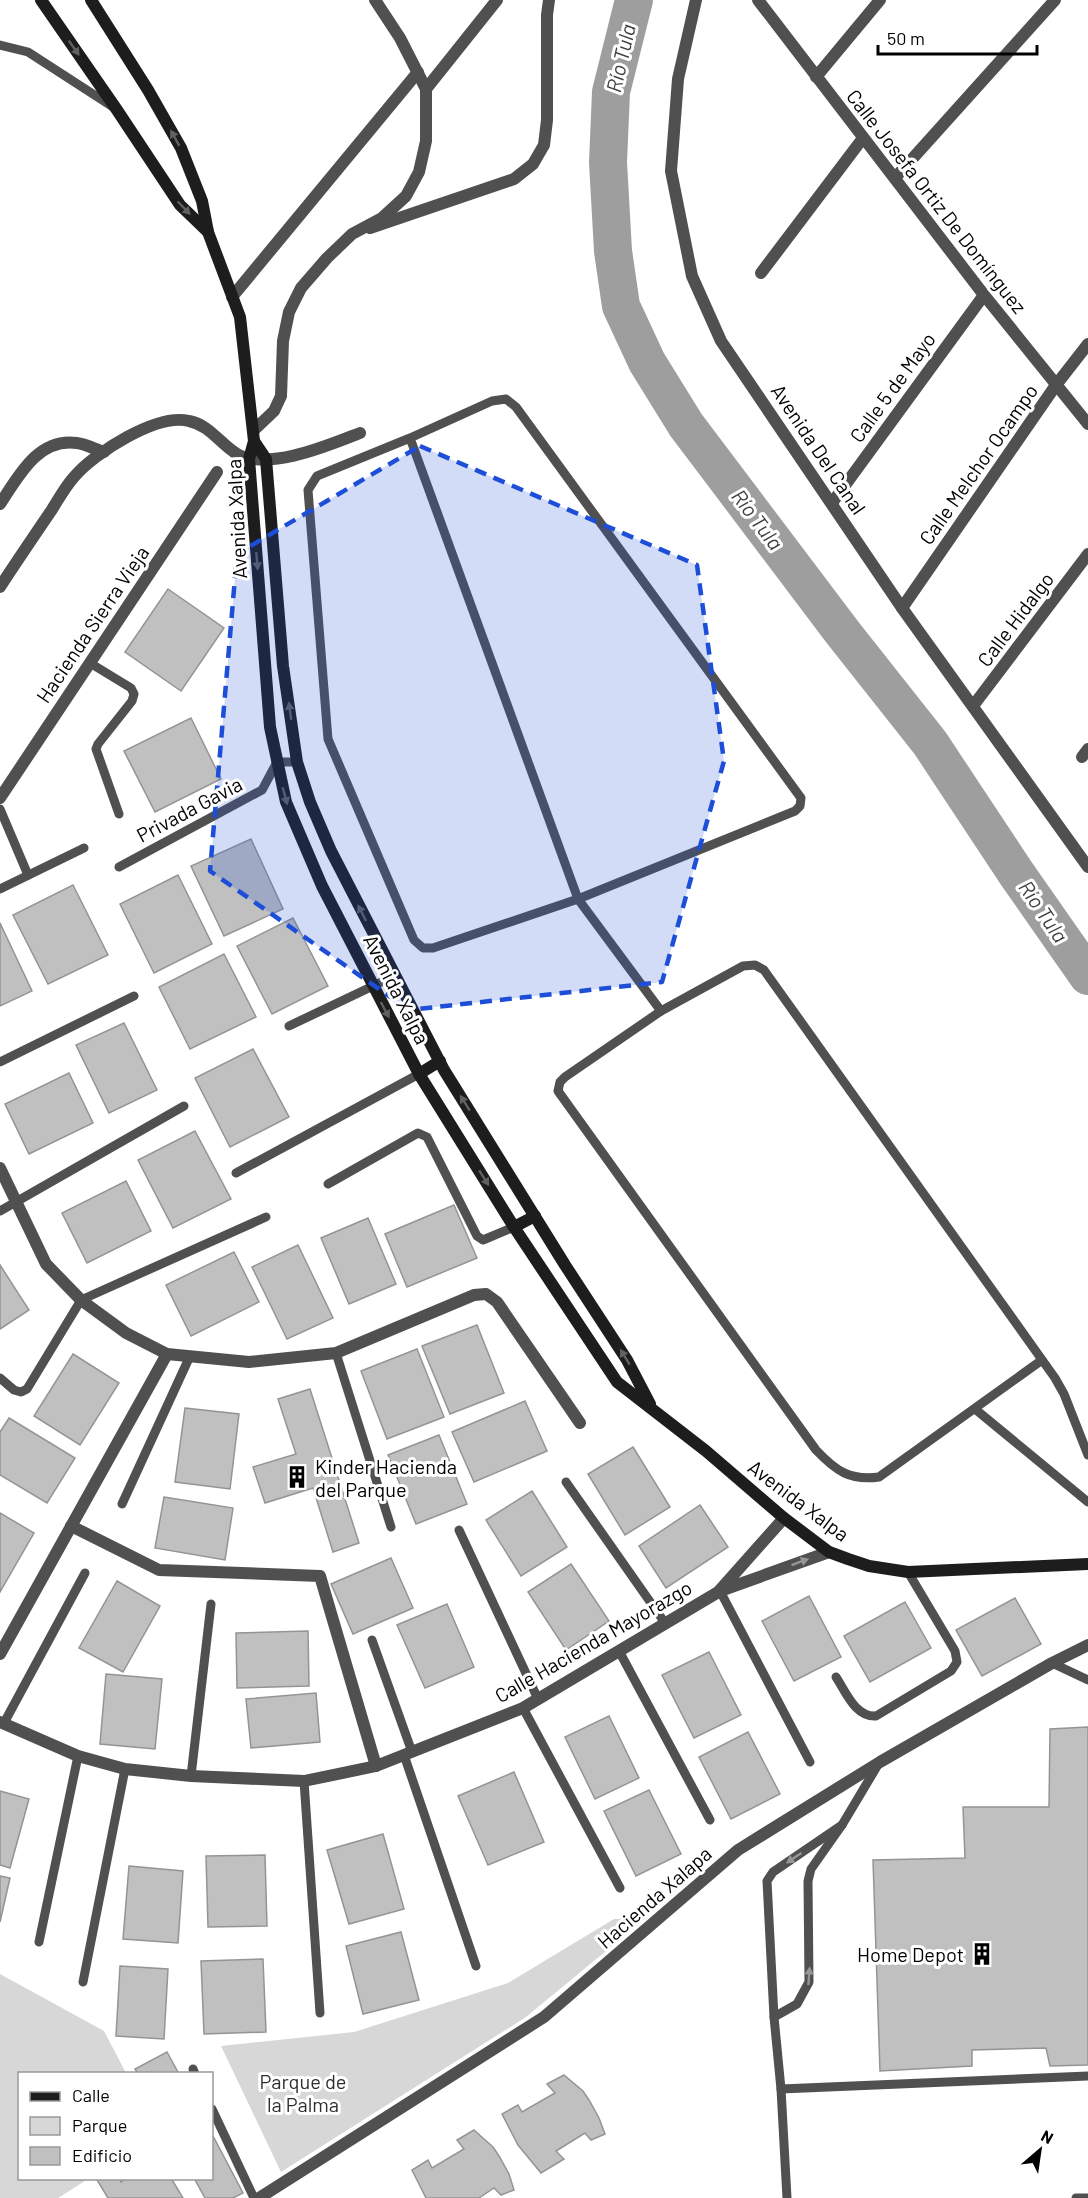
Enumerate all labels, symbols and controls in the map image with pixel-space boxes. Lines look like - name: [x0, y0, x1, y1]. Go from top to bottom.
- scale bar: [878, 18, 1037, 56]
- water label: Río Tula: [600, 21, 640, 95]
- text: 50 m: [887, 27, 925, 49]
- one-way arrow: [68, 40, 79, 56]
- street label: Calle Josefa Ortiz De Domínguez: [842, 84, 1032, 318]
- one-way arrow: [170, 129, 180, 146]
- one-way arrow: [177, 201, 191, 215]
- street label: Calle 5 de Mayo: [844, 327, 940, 447]
- street label: Avenida Del Canal: [767, 379, 871, 519]
- street label: Calle Melchor Ocampo: [914, 379, 1042, 549]
- street label: Avenida Xalpa: [221, 458, 251, 580]
- water label: Río Tula: [727, 484, 789, 554]
- street label: Hacienda Sierra Vieja: [31, 541, 153, 707]
- one-way arrow: [252, 551, 262, 570]
- street label: Calle Hidalgo: [972, 567, 1058, 671]
- one-way arrow: [285, 701, 294, 720]
- street label: Privada Gavia: [132, 771, 246, 847]
- one-way arrow: [281, 787, 290, 805]
- water label: Río Tula: [1014, 875, 1074, 947]
- one-way arrow: [357, 904, 367, 921]
- street label: Avenida Xalpa: [359, 930, 435, 1048]
- one-way arrow: [380, 1002, 390, 1019]
- one-way arrow: [459, 1095, 470, 1111]
- one-way arrow: [478, 1170, 489, 1186]
- one-way arrow: [619, 1348, 630, 1365]
- place label: Kinder Hacienda del Parque: [315, 1454, 457, 1501]
- street label: Avenida Xalpa: [744, 1454, 854, 1546]
- building icon: Kinder Hacienda del Parque: [284, 1464, 310, 1490]
- one-way arrow: [791, 1557, 809, 1566]
- street label: Calle Hacienda Mayorazgo: [490, 1575, 696, 1707]
- street label: Hacienda Xalapa: [592, 1841, 716, 1953]
- one-way arrow: [786, 1852, 802, 1864]
- building icon: Home Depot: [969, 1941, 995, 1967]
- place label: Home Depot: [857, 1942, 964, 1966]
- one-way arrow: [804, 1966, 813, 1985]
- park label: Parque de la Palma: [259, 2069, 347, 2116]
- legend: [18, 2072, 213, 2180]
- text: Calle: [72, 2084, 110, 2106]
- text: Parque: [72, 2114, 127, 2136]
- north arrow: [1010, 2120, 1070, 2180]
- text: N: [1038, 2126, 1057, 2147]
- text: Edificio: [72, 2144, 132, 2166]

